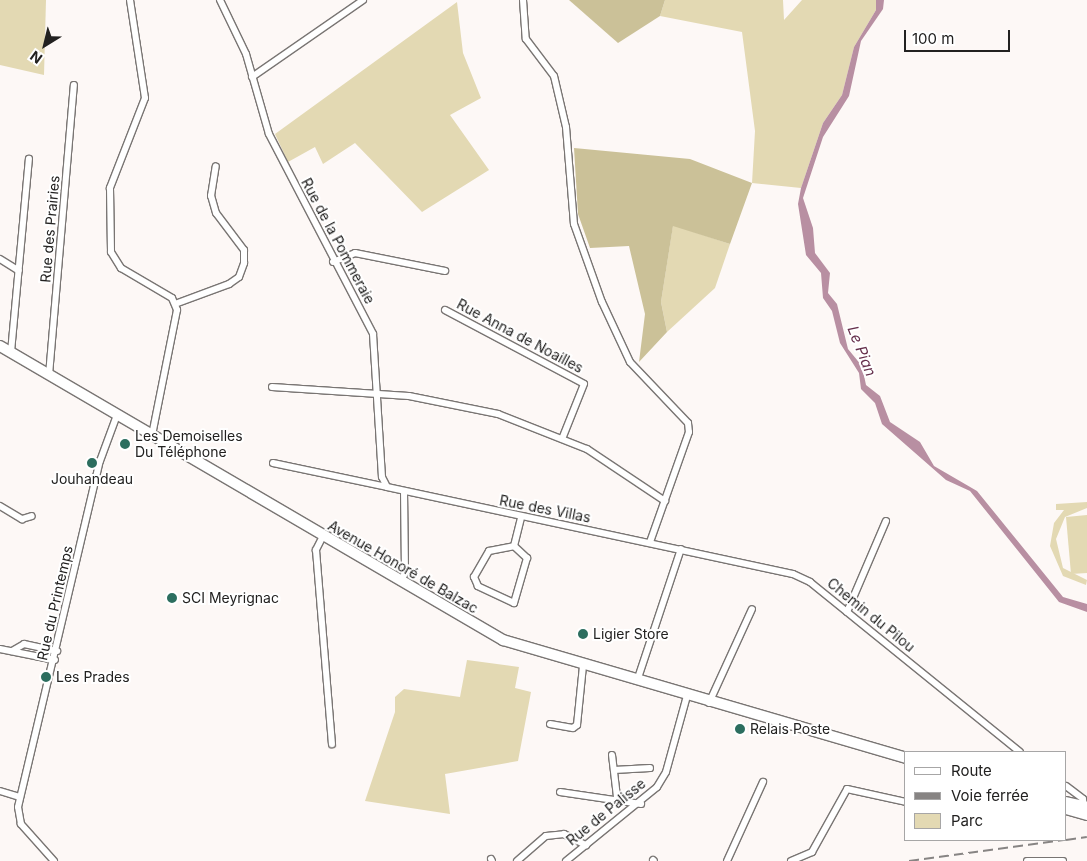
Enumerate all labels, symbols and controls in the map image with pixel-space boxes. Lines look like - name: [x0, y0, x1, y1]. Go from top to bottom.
- north arrow: [20, 20, 70, 70]
- scale bar: [907, 20, 1013, 52]
- text: 100 m: [912, 29, 954, 48]
- text: N: [27, 48, 45, 68]
- street label: Rue des Prairies: [37, 175, 63, 283]
- street label: Rue de la Pommeraie: [298, 175, 378, 307]
- street label: Rue Anna de Noailles: [454, 296, 586, 376]
- water label: Le Pian: [844, 323, 880, 379]
- place label: Les Demoiselles Du Téléphone: [135, 428, 243, 461]
- marker: Les Demoiselles Du Téléphone: [119, 438, 131, 450]
- marker: Jouhandeau: [86, 457, 98, 469]
- place label: Jouhandeau: [51, 471, 133, 487]
- street label: Rue des Villas: [498, 492, 592, 526]
- street label: Avenue Honoré de Balzac: [325, 517, 481, 617]
- street label: Rue du Printemps: [34, 544, 76, 662]
- street label: Chemin du Pilou: [824, 575, 918, 655]
- place label: SCI Meyrignac: [182, 590, 279, 606]
- marker: SCI Meyrignac: [166, 592, 178, 604]
- place label: Ligier Store: [593, 626, 669, 642]
- marker: Ligier Store: [577, 628, 589, 640]
- place label: Les Prades: [56, 669, 130, 685]
- marker: Les Prades: [40, 671, 52, 683]
- place label: Relais Poste: [750, 721, 830, 737]
- marker: Relais Poste: [734, 723, 746, 735]
- legend: [904, 751, 1067, 841]
- text: Route: [951, 761, 992, 780]
- street label: Rue de Palisse: [563, 775, 649, 849]
- text: Voie ferrée: [951, 786, 1029, 805]
- text: Parc: [951, 811, 983, 830]

